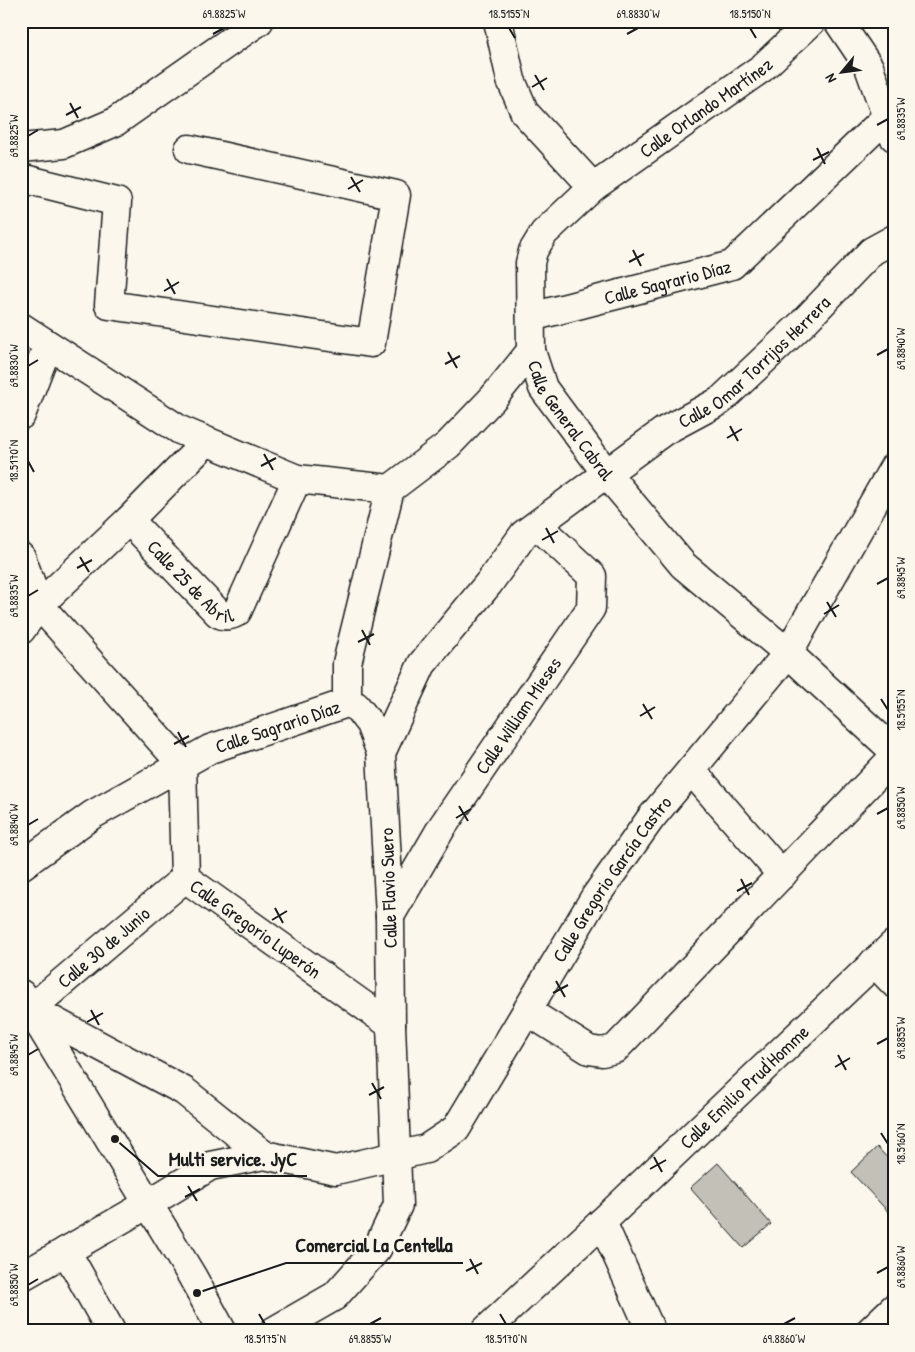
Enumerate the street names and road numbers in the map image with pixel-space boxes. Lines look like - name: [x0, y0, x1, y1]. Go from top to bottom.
- street label: Calle Orlando Martínez: [634, 52, 778, 164]
- street label: Calle Sagrario Díaz: [601, 253, 734, 311]
- street label: Calle Omar Torrijos Herrera: [673, 289, 836, 434]
- street label: Calle General Cabral: [522, 357, 621, 487]
- street label: Calle 25 de Abril: [142, 534, 237, 629]
- street label: Calle William Mieses: [469, 652, 567, 779]
- street label: Calle Sagrario Díaz: [212, 693, 343, 759]
- street label: Calle Gregorio García Castro: [546, 790, 677, 967]
- street label: Calle Flavio Suero: [373, 827, 403, 949]
- street label: Calle Gregorio Luperón: [185, 873, 327, 984]
- street label: Calle 30 de Junio: [52, 900, 156, 994]
- street label: Calle Emilio Prud'Homme: [674, 1019, 815, 1155]

